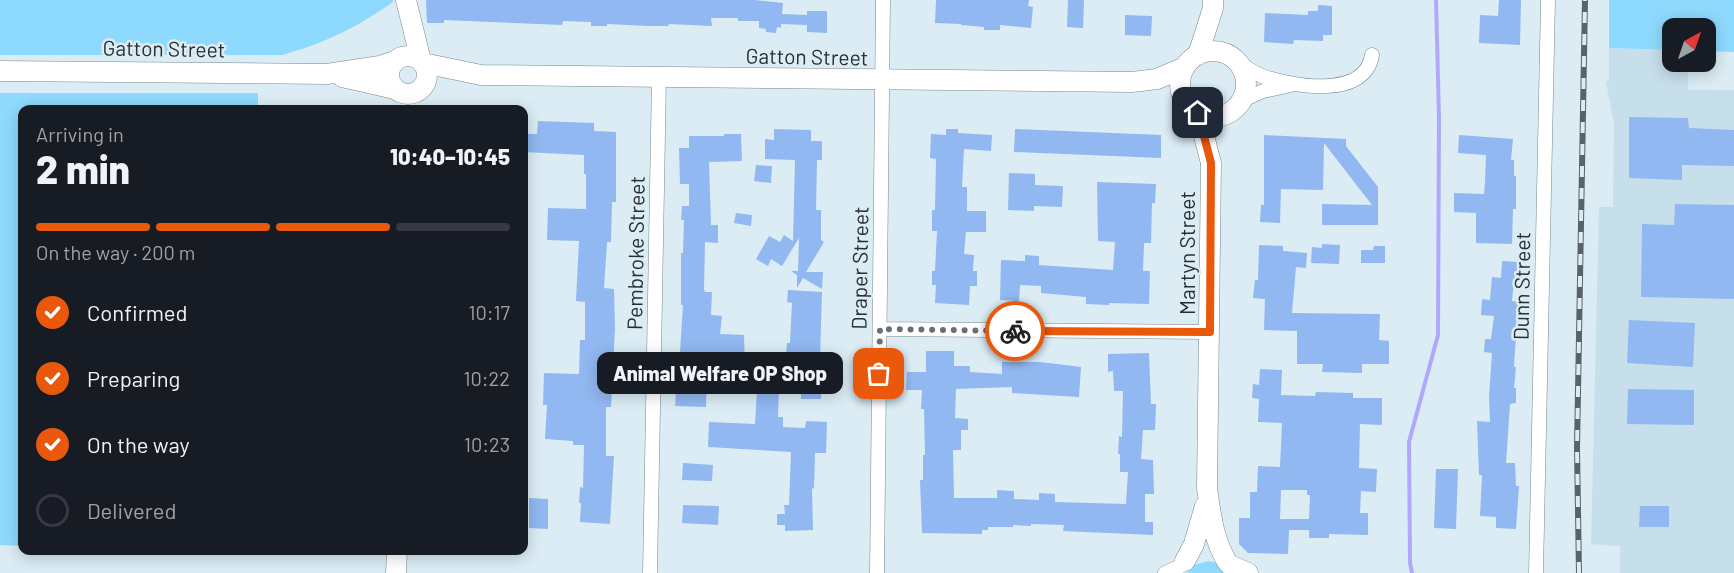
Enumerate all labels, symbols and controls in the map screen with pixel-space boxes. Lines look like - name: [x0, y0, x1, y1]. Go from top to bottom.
- north arrow: [1662, 18, 1716, 72]
- map controls: [1662, 18, 1716, 72]
- street label: Gatton Street: [102, 34, 226, 62]
- street label: Gatton Street: [745, 42, 869, 70]
- pin: [1172, 87, 1223, 138]
- icon: home: [1181, 96, 1214, 129]
- text: Arriving in: [36, 122, 124, 146]
- text: 10:40–10:45: [390, 143, 510, 169]
- text: 2 min: [36, 145, 130, 192]
- street label: Pembroke Street: [621, 176, 649, 330]
- street label: Martyn Street: [1174, 191, 1199, 315]
- street label: Draper Street: [845, 206, 873, 330]
- street label: Dunn Street: [1508, 232, 1534, 340]
- text: On the way · 200 m: [36, 240, 195, 264]
- icon: check: [36, 296, 69, 329]
- text: Confirmed: [87, 299, 187, 325]
- text: 10:17: [468, 300, 510, 324]
- courier: [985, 301, 1045, 361]
- icon: bike: [999, 315, 1032, 348]
- pin: [853, 348, 904, 399]
- callout: Animal Welfare OP Shop: [597, 353, 843, 395]
- icon: bag: [862, 357, 895, 390]
- text: Animal Welfare OP Shop: [613, 361, 827, 385]
- icon: check: [36, 362, 69, 395]
- text: Preparing: [87, 365, 180, 391]
- text: 10:22: [463, 366, 510, 390]
- icon: check: [36, 428, 69, 461]
- text: On the way: [87, 431, 190, 457]
- text: 10:23: [464, 432, 510, 456]
- text: Delivered: [87, 497, 176, 523]

